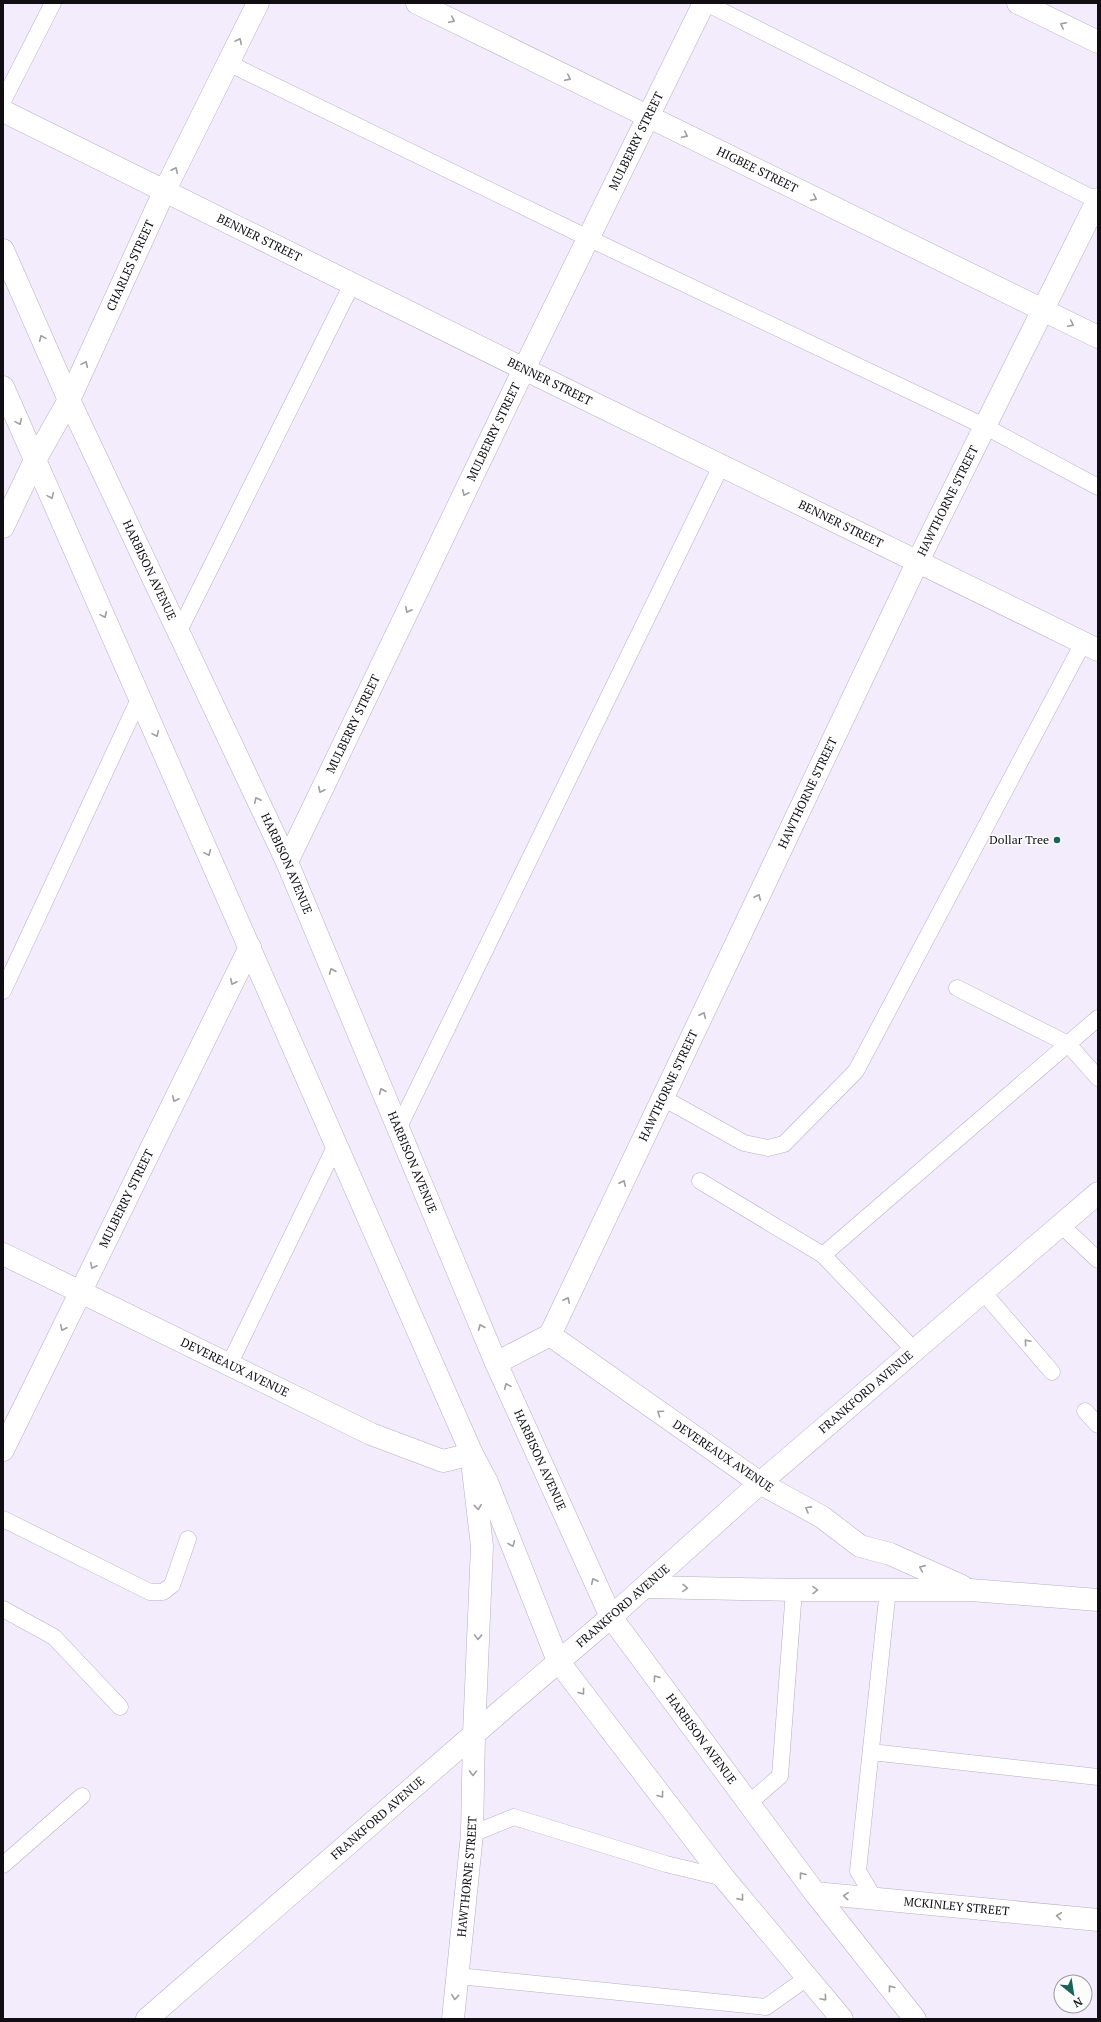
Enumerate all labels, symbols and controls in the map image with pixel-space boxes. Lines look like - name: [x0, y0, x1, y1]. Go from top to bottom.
- one-way arrow: [447, 15, 455, 23]
- one-way arrow: [1060, 22, 1067, 30]
- one-way arrow: [234, 38, 242, 45]
- one-way arrow: [564, 73, 571, 81]
- street label: MULBERRY STREET: [605, 89, 666, 192]
- one-way arrow: [680, 130, 688, 138]
- street label: HIGBEE STREET: [714, 143, 801, 196]
- one-way arrow: [170, 167, 178, 174]
- one-way arrow: [810, 194, 817, 201]
- street label: BENNER STREET: [215, 210, 305, 265]
- street label: CHARLES STREET: [103, 217, 157, 313]
- one-way arrow: [1067, 319, 1074, 327]
- one-way arrow: [39, 335, 47, 343]
- street label: BENNER STREET: [505, 354, 595, 408]
- one-way arrow: [80, 361, 88, 369]
- street label: MULBERRY STREET: [463, 380, 524, 484]
- one-way arrow: [14, 418, 22, 426]
- street label: HAWTHORNE STREET: [914, 442, 981, 558]
- one-way arrow: [462, 489, 470, 496]
- one-way arrow: [46, 491, 54, 499]
- street label: BENNER STREET: [796, 497, 886, 551]
- street label: HARBISON AVENUE: [120, 517, 180, 622]
- one-way arrow: [405, 606, 413, 613]
- one-way arrow: [99, 611, 107, 618]
- street label: MULBERRY STREET: [323, 672, 383, 776]
- one-way arrow: [151, 729, 159, 737]
- street label: HAWTHORNE STREET: [774, 734, 840, 851]
- one-way arrow: [318, 786, 326, 793]
- one-way arrow: [254, 797, 262, 805]
- street label: HARBISON AVENUE: [258, 810, 316, 916]
- place label: Dollar Tree: [989, 832, 1049, 847]
- marker: Dollar Tree: [1052, 835, 1062, 845]
- one-way arrow: [203, 848, 211, 856]
- one-way arrow: [753, 894, 761, 902]
- one-way arrow: [328, 967, 336, 974]
- one-way arrow: [230, 978, 237, 985]
- one-way arrow: [698, 1011, 706, 1019]
- street label: HAWTHORNE STREET: [635, 1027, 701, 1143]
- one-way arrow: [378, 1087, 386, 1094]
- one-way arrow: [172, 1095, 180, 1102]
- street label: HARBISON AVENUE: [385, 1109, 441, 1215]
- street label: MULBERRY STREET: [96, 1146, 157, 1250]
- one-way arrow: [618, 1179, 626, 1187]
- one-way arrow: [90, 1261, 98, 1269]
- one-way arrow: [562, 1297, 570, 1304]
- one-way arrow: [60, 1323, 68, 1331]
- one-way arrow: [478, 1323, 486, 1331]
- street label: DEVEREAUX AVENUE: [179, 1334, 291, 1400]
- one-way arrow: [1024, 1340, 1031, 1347]
- street label: FRANKFORD AVENUE: [815, 1347, 916, 1436]
- one-way arrow: [504, 1383, 512, 1391]
- street label: HARBISON AVENUE: [511, 1407, 570, 1513]
- one-way arrow: [657, 1410, 664, 1418]
- street label: DEVEREAUX AVENUE: [670, 1416, 777, 1495]
- one-way arrow: [473, 1504, 482, 1510]
- one-way arrow: [805, 1507, 812, 1514]
- one-way arrow: [507, 1541, 515, 1548]
- street label: FRANKFORD AVENUE: [573, 1561, 673, 1650]
- one-way arrow: [919, 1565, 926, 1573]
- one-way arrow: [591, 1578, 599, 1586]
- one-way arrow: [682, 1584, 688, 1592]
- one-way arrow: [812, 1586, 818, 1594]
- one-way arrow: [474, 1634, 482, 1640]
- one-way arrow: [654, 1675, 661, 1682]
- one-way arrow: [577, 1687, 584, 1694]
- street label: HARBISON AVENUE: [663, 1690, 740, 1787]
- one-way arrow: [469, 1770, 477, 1776]
- street label: FRANKFORD AVENUE: [328, 1773, 427, 1862]
- one-way arrow: [656, 1791, 664, 1798]
- street label: HAWTHORNE STREET: [453, 1816, 479, 1938]
- one-way arrow: [800, 1873, 807, 1880]
- one-way arrow: [843, 1891, 849, 1900]
- one-way arrow: [736, 1893, 743, 1900]
- street label: MCKINLEY STREET: [903, 1893, 1010, 1919]
- one-way arrow: [1056, 1912, 1062, 1921]
- north arrow: [1053, 1974, 1093, 2014]
- one-way arrow: [889, 1986, 896, 1993]
- one-way arrow: [819, 1993, 826, 2000]
- one-way arrow: [451, 1994, 460, 2000]
- text: N: [1070, 1995, 1085, 2011]

